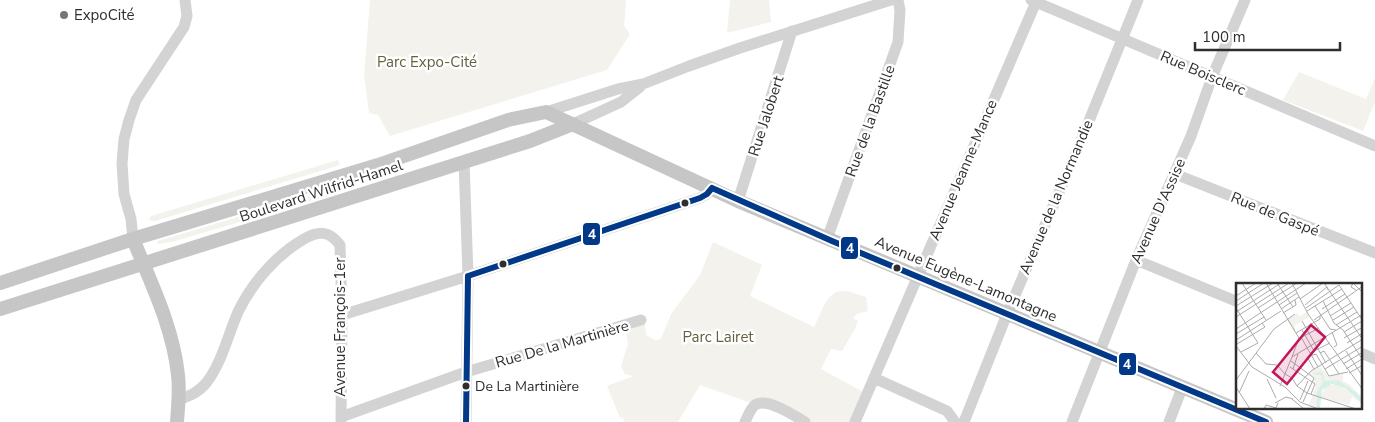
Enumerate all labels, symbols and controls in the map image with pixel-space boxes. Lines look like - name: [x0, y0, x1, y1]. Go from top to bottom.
- place label: ExpoCité: [74, 5, 134, 25]
- marker: ExpoCité: [58, 9, 70, 21]
- scale bar: [1195, 20, 1340, 52]
- text: 100 m: [1202, 27, 1246, 47]
- street label: Rue Boisclerc: [1157, 46, 1249, 100]
- park label: Parc Expo-Cité: [377, 52, 477, 72]
- street label: Rue de la Bastille: [840, 62, 900, 180]
- street label: Rue Jalobert: [744, 72, 789, 159]
- street label: Avenue Jeanne-Mance: [924, 96, 1002, 244]
- street label: Avenue de la Normandie: [1014, 117, 1098, 277]
- street label: Boulevard Wilfrid-Hamel: [237, 155, 406, 227]
- street label: Avenue D'Assise: [1126, 155, 1190, 267]
- street label: Rue de Gaspé: [1228, 187, 1322, 241]
- unlabelled marker: [680, 198, 690, 208]
- line badge: 4: [582, 222, 601, 246]
- text: 4: [588, 225, 597, 244]
- street label: Avenue Eugène-Lamontagne: [872, 231, 1060, 327]
- line badge: 4: [840, 236, 859, 260]
- text: 4: [846, 239, 855, 258]
- street label: Avenue François-1er: [330, 257, 350, 397]
- unlabelled marker: [498, 259, 508, 269]
- unlabelled marker: [892, 263, 902, 273]
- inset map: [1236, 283, 1362, 410]
- street label: Rue De la Martinière: [493, 315, 631, 373]
- park label: Parc Lairet: [682, 327, 754, 347]
- line badge: 4: [1118, 352, 1137, 376]
- text: 4: [1123, 355, 1132, 374]
- place label: De La Martinière: [475, 377, 579, 396]
- marker: De La Martinière: [461, 381, 471, 391]

